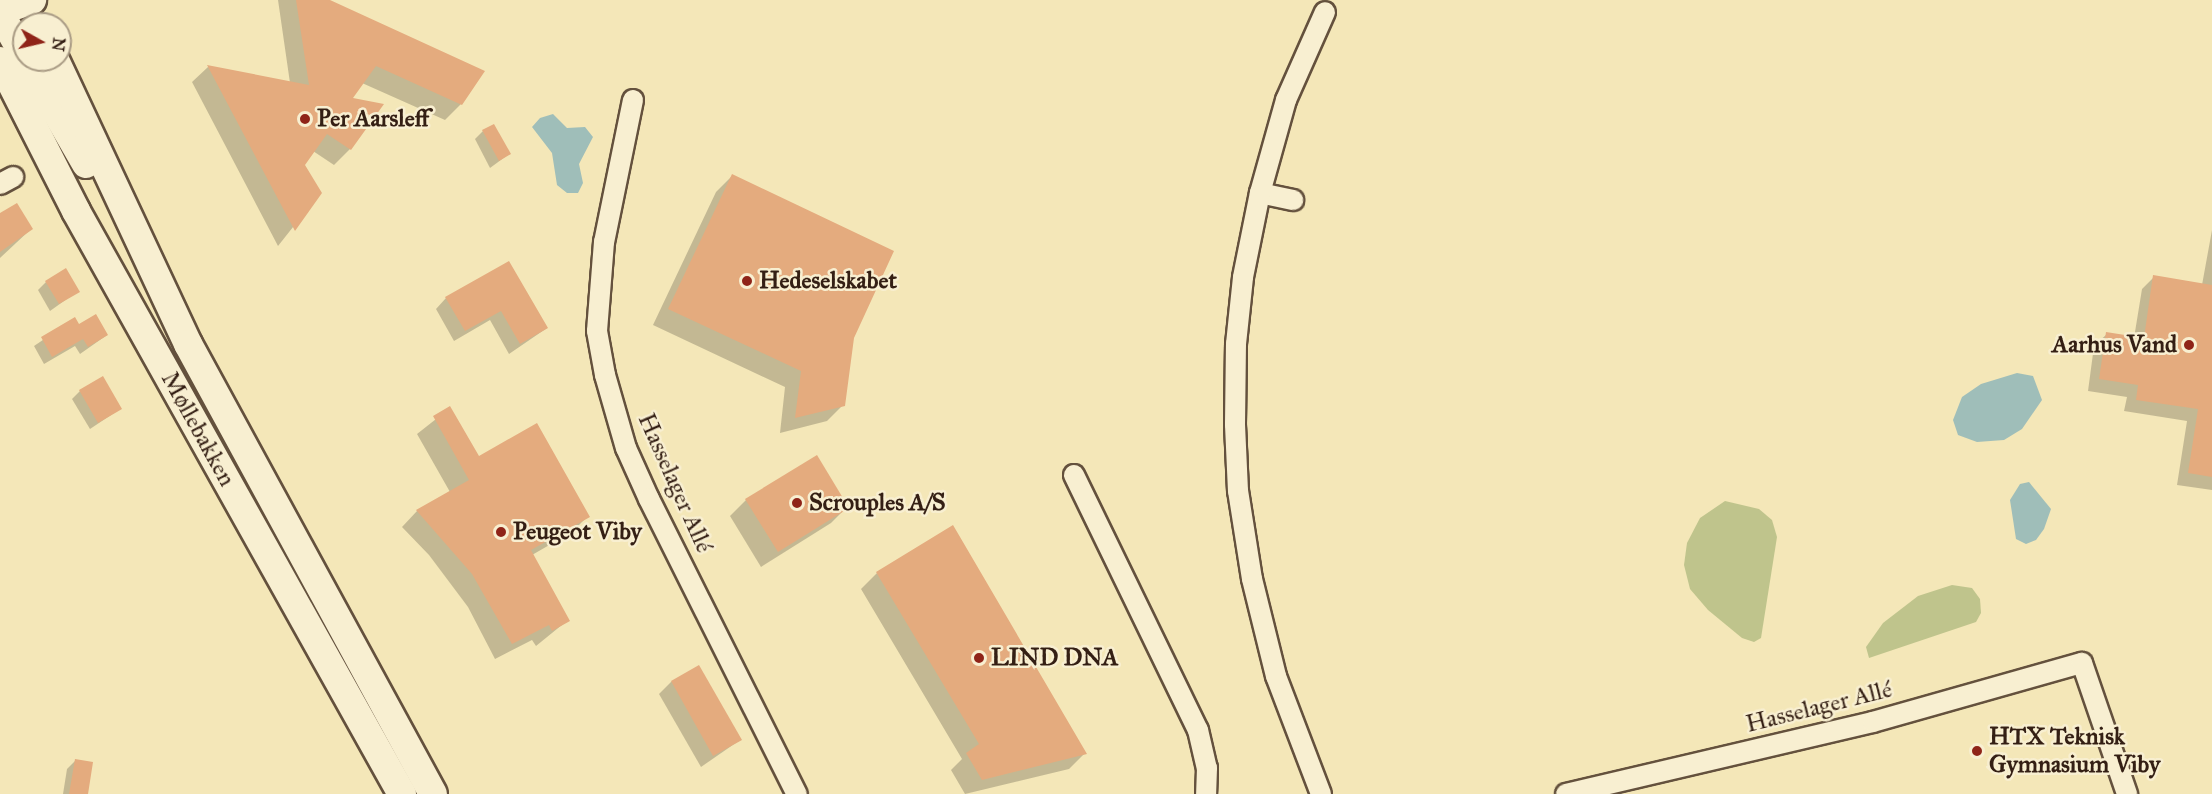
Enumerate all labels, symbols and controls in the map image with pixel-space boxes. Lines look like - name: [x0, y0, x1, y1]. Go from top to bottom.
- north arrow: [12, 12, 72, 72]
- text: N: [48, 36, 69, 52]
- place label: Per Aarsleff: [317, 105, 429, 133]
- marker: Per Aarsleff: [298, 112, 312, 126]
- place label: Hedeselskabet: [759, 267, 897, 295]
- marker: Hedeselskabet: [740, 274, 754, 288]
- place label: Aarhus Vand: [2052, 331, 2177, 359]
- marker: Aarhus Vand: [2182, 338, 2196, 352]
- street label: Møllebakken: [155, 367, 241, 491]
- street label: Hasselager Allé: [631, 409, 719, 557]
- place label: Scrouples A/S: [809, 489, 945, 517]
- marker: Scrouples A/S: [790, 496, 804, 510]
- place label: Peugeot Viby: [513, 518, 642, 546]
- marker: Peugeot Viby: [494, 525, 508, 539]
- place label: LIND DNA: [991, 644, 1118, 672]
- marker: LIND DNA: [972, 651, 986, 665]
- street label: Hasselager Allé: [1743, 675, 1895, 739]
- place label: HTX Teknisk Gymnasium Viby: [1989, 723, 2160, 779]
- marker: HTX Teknisk Gymnasium Viby: [1970, 744, 1984, 758]

